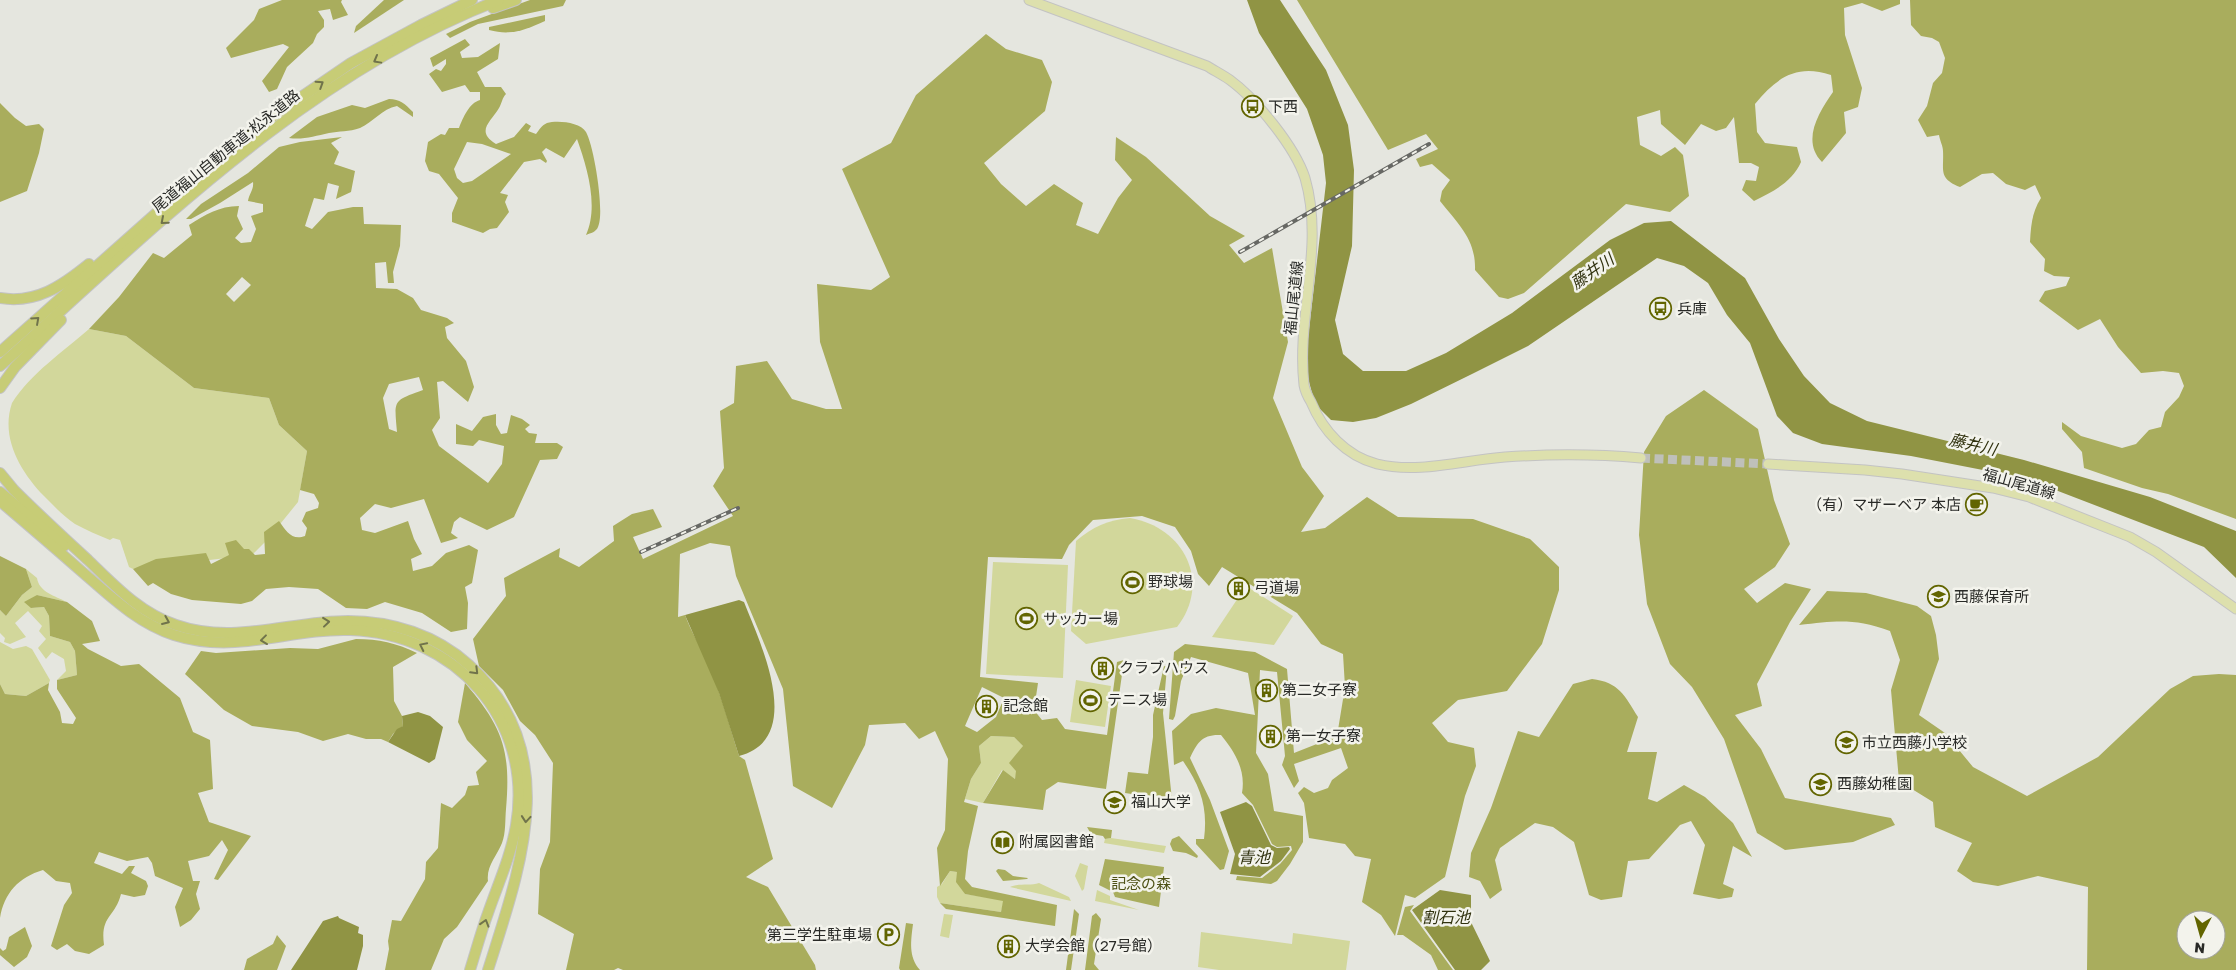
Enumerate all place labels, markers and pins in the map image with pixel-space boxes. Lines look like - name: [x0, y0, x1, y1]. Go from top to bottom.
- bus stop icon: 下西: [1240, 95, 1264, 119]
- place label: 下西: [1268, 97, 1298, 115]
- bus stop icon: 兵庫: [1649, 297, 1673, 321]
- place label: 兵庫: [1677, 299, 1707, 317]
- cafe icon: （有）マザーベア 本店: [1965, 493, 1989, 517]
- place label: （有）マザーベア 本店: [1807, 495, 1961, 513]
- sports icon: 野球場: [1120, 570, 1144, 594]
- place label: 野球場: [1148, 572, 1193, 590]
- building icon: 弓道場: [1226, 576, 1250, 600]
- place label: 弓道場: [1254, 578, 1299, 596]
- school or university icon: 西藤保育所: [1926, 585, 1950, 609]
- place label: 西藤保育所: [1954, 587, 2029, 605]
- sports icon: サッカー場: [1015, 607, 1039, 631]
- place label: サッカー場: [1043, 609, 1118, 627]
- building icon: クラブハウス: [1091, 656, 1115, 680]
- place label: クラブハウス: [1119, 658, 1209, 676]
- building icon: 第二女子寮: [1254, 678, 1278, 702]
- place label: 第二女子寮: [1282, 680, 1357, 698]
- sports icon: テニス場: [1079, 688, 1103, 712]
- place label: テニス場: [1107, 690, 1167, 708]
- building icon: 記念館: [975, 694, 999, 718]
- place label: 記念館: [1003, 696, 1048, 714]
- building icon: 第一女子寮: [1258, 724, 1282, 748]
- place label: 第一女子寮: [1286, 726, 1361, 744]
- school or university icon: 市立西藤小学校: [1834, 731, 1858, 755]
- place label: 市立西藤小学校: [1862, 733, 1967, 751]
- school or university icon: 西藤幼稚園: [1809, 772, 1833, 796]
- place label: 西藤幼稚園: [1837, 774, 1912, 792]
- school or university icon: 福山大学: [1103, 790, 1127, 814]
- place label: 福山大学: [1131, 792, 1191, 810]
- library icon: 附属図書館: [991, 830, 1015, 854]
- place label: 附属図書館: [1019, 832, 1094, 850]
- parking icon: 第三学生駐車場: [876, 923, 900, 947]
- place label: 第三学生駐車場: [767, 925, 872, 943]
- building icon: 大学会館（27号館）: [997, 934, 1021, 958]
- place label: 大学会館（27号館）: [1025, 936, 1162, 954]

